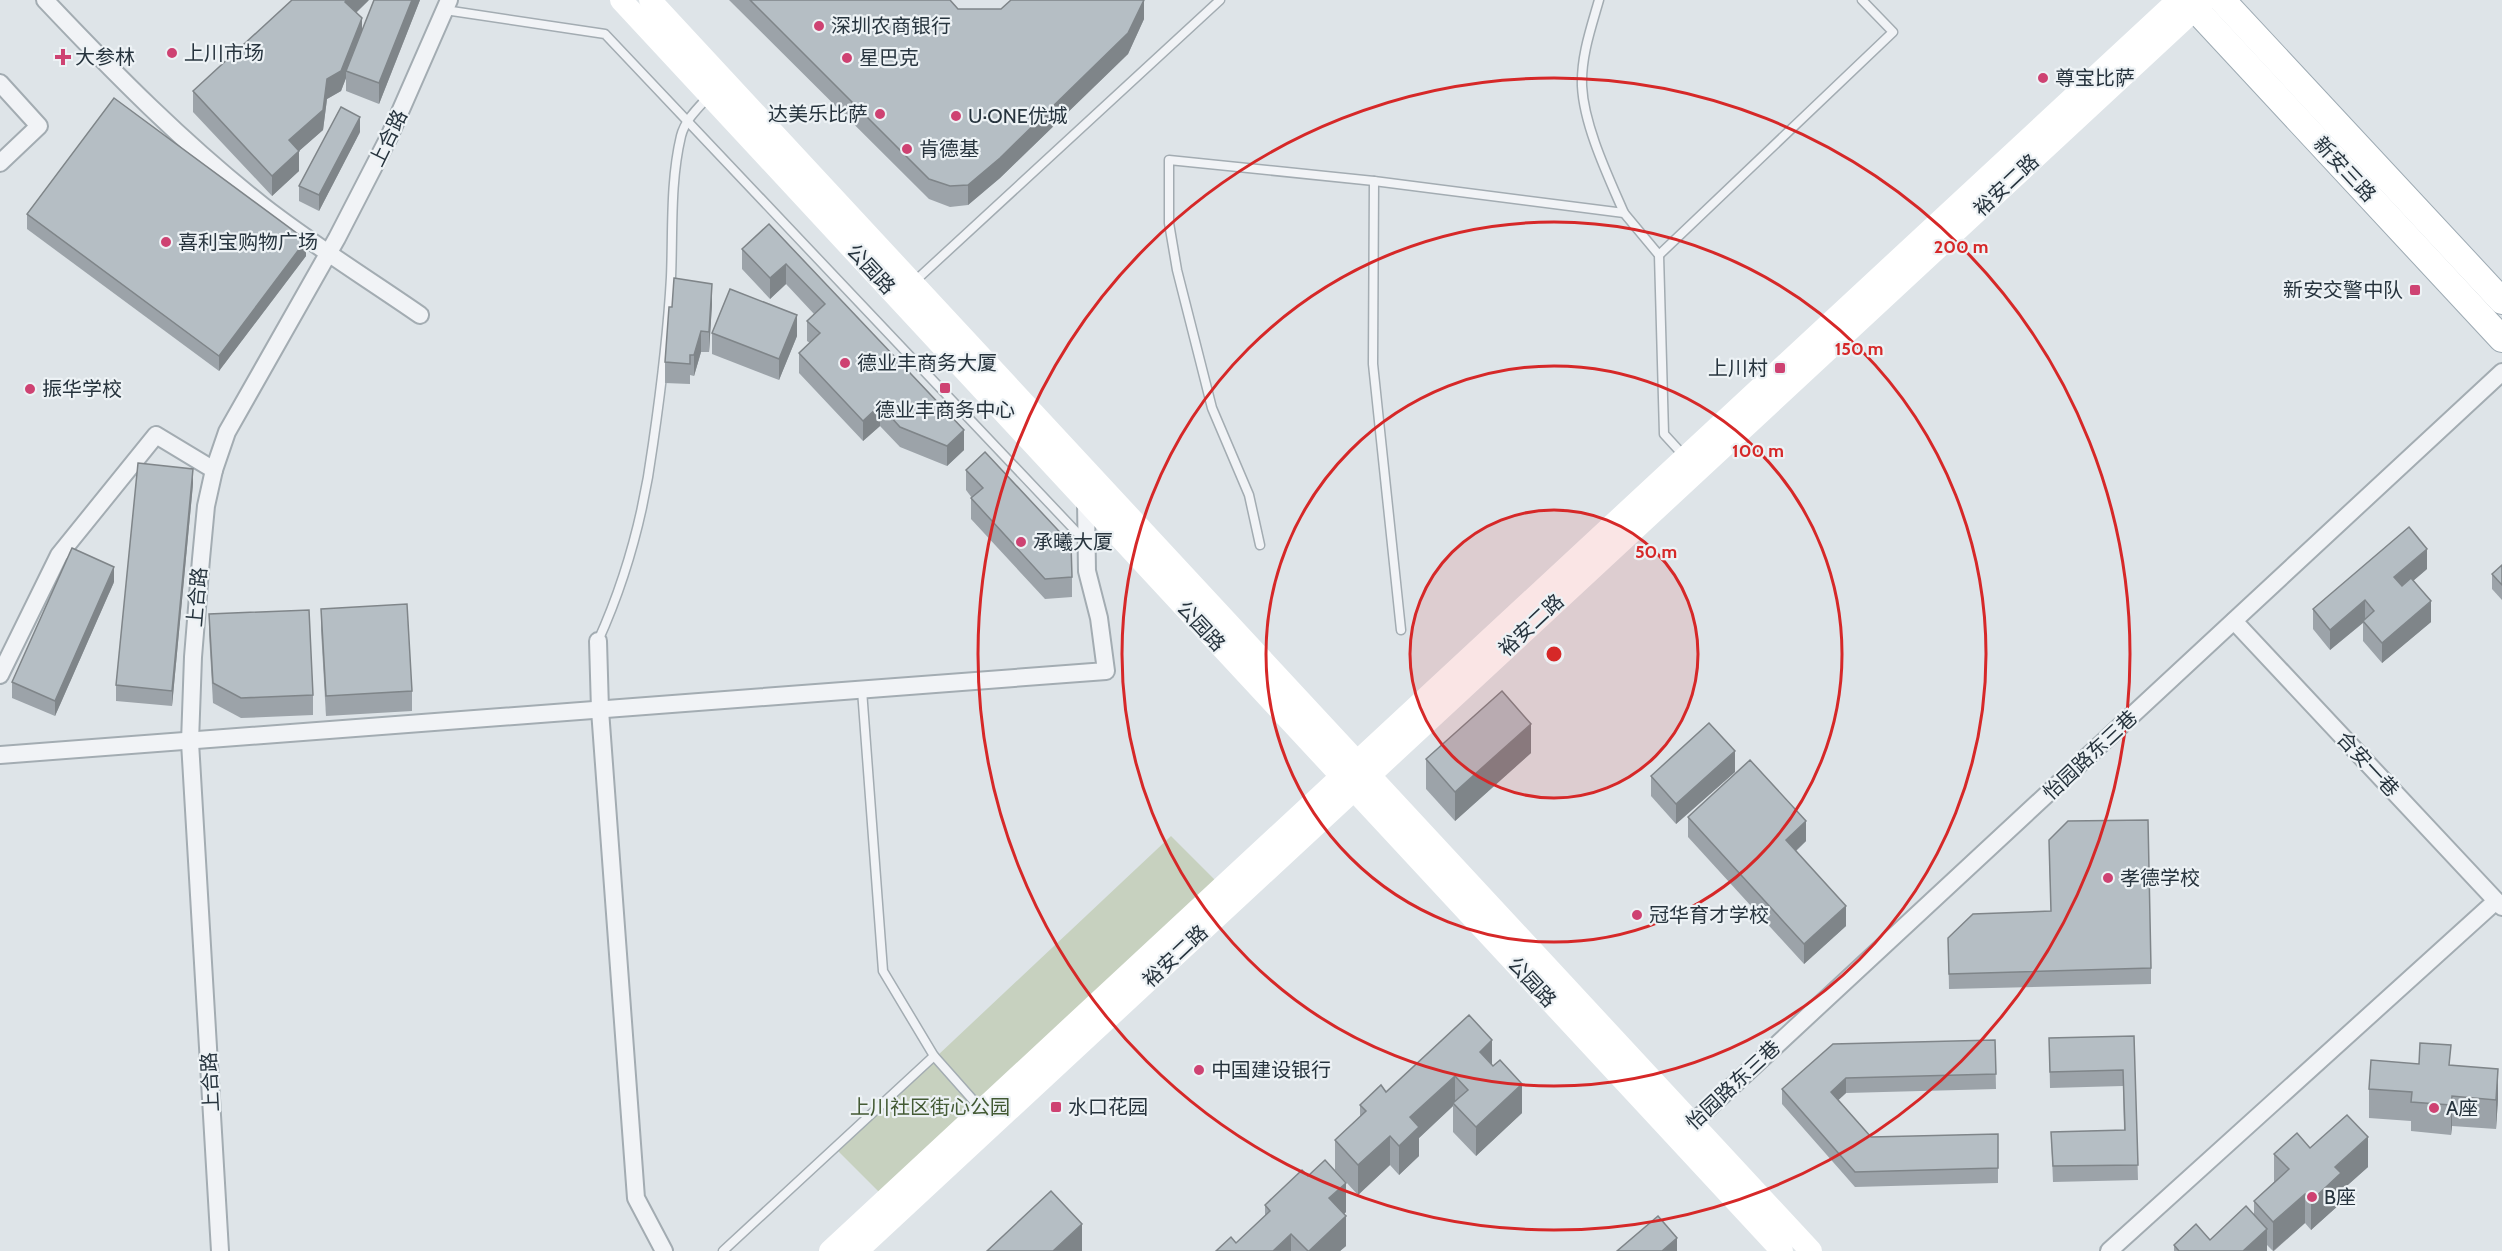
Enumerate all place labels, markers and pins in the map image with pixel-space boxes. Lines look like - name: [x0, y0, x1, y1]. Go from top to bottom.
- place label: 深圳农商银行: [831, 14, 951, 38]
- marker: 深圳农商银行: [812, 19, 826, 33]
- place label: 上川市场: [184, 41, 264, 65]
- place label: 大参林: [75, 45, 135, 69]
- marker: 上川市场: [165, 46, 179, 60]
- place label: 星巴克: [859, 46, 919, 70]
- marker: 大参林: [56, 50, 70, 64]
- marker: 星巴克: [840, 51, 854, 65]
- place label: 尊宝比萨: [2055, 66, 2135, 90]
- marker: 尊宝比萨: [2036, 71, 2050, 85]
- place label: 达美乐比萨: [768, 102, 868, 126]
- place label: U·ONE优城: [968, 104, 1068, 128]
- marker: 达美乐比萨: [873, 107, 887, 121]
- marker: U·ONE优城: [949, 109, 963, 123]
- place label: 肯德基: [919, 137, 979, 161]
- marker: 肯德基: [900, 142, 914, 156]
- place label: 喜利宝购物广场: [178, 230, 318, 254]
- marker: 喜利宝购物广场: [159, 235, 173, 249]
- place label: 新安交警中队: [2283, 278, 2403, 302]
- marker: 新安交警中队: [2408, 283, 2422, 297]
- place label: 德业丰商务大厦: [857, 351, 997, 375]
- marker: 德业丰商务大厦: [838, 356, 852, 370]
- place label: 上川村: [1708, 356, 1768, 380]
- marker: 上川村: [1773, 361, 1787, 375]
- place label: 振华学校: [42, 377, 122, 401]
- marker: 德业丰商务中心: [938, 381, 952, 395]
- marker: 振华学校: [23, 382, 37, 396]
- place label: 德业丰商务中心: [875, 398, 1015, 422]
- place label: 承曦大厦: [1033, 530, 1113, 554]
- marker: 承曦大厦: [1014, 535, 1028, 549]
- centre of rings: [1544, 644, 1564, 664]
- place label: 孝德学校: [2120, 866, 2200, 890]
- marker: 孝德学校: [2101, 871, 2115, 885]
- place label: 冠华育才学校: [1649, 903, 1769, 927]
- marker: 冠华育才学校: [1630, 908, 1644, 922]
- place label: 中国建设银行: [1211, 1058, 1331, 1082]
- marker: 中国建设银行: [1192, 1063, 1206, 1077]
- place label: 水口花园: [1068, 1095, 1148, 1119]
- place label: A座: [2446, 1096, 2478, 1120]
- marker: 水口花园: [1049, 1100, 1063, 1114]
- marker: A座: [2427, 1101, 2441, 1115]
- place label: B座: [2324, 1185, 2356, 1209]
- marker: B座: [2305, 1190, 2319, 1204]

